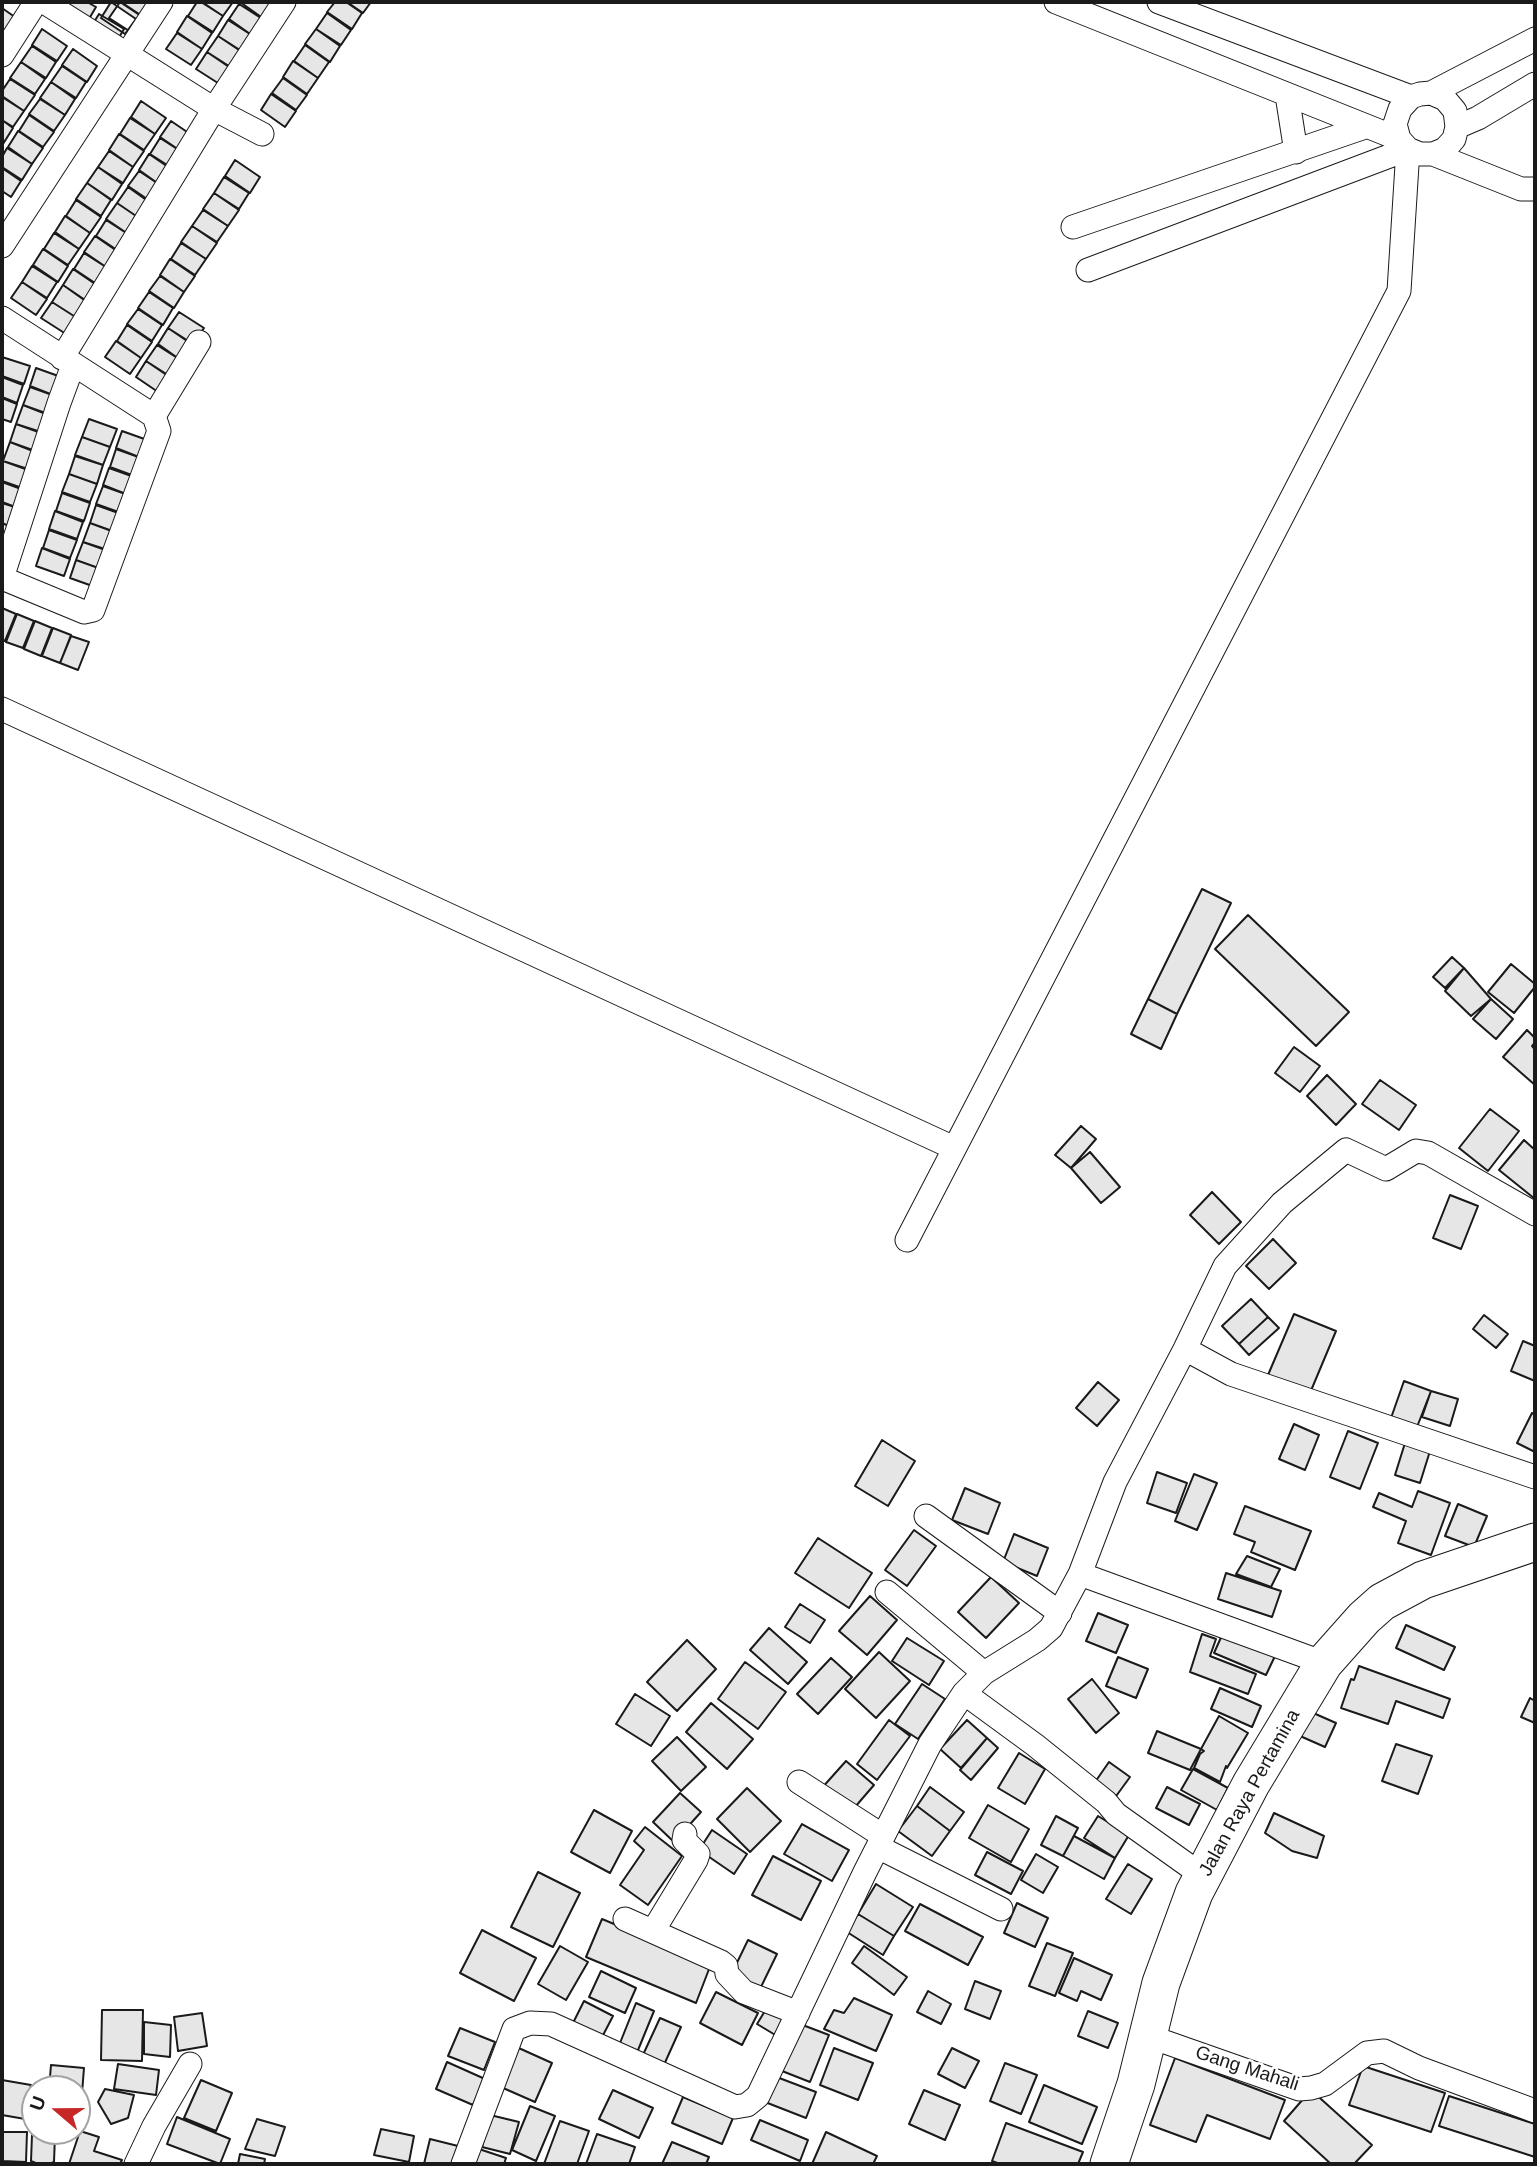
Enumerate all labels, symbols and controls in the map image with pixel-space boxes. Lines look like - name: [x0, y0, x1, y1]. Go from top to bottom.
- street label: Jalan Raya Pertamina: [1195, 1706, 1305, 1880]
- street label: Gang Mahali: [1192, 2042, 1302, 2096]
- north arrow: [21, 2075, 91, 2145]
- text: U: [25, 2093, 50, 2113]

